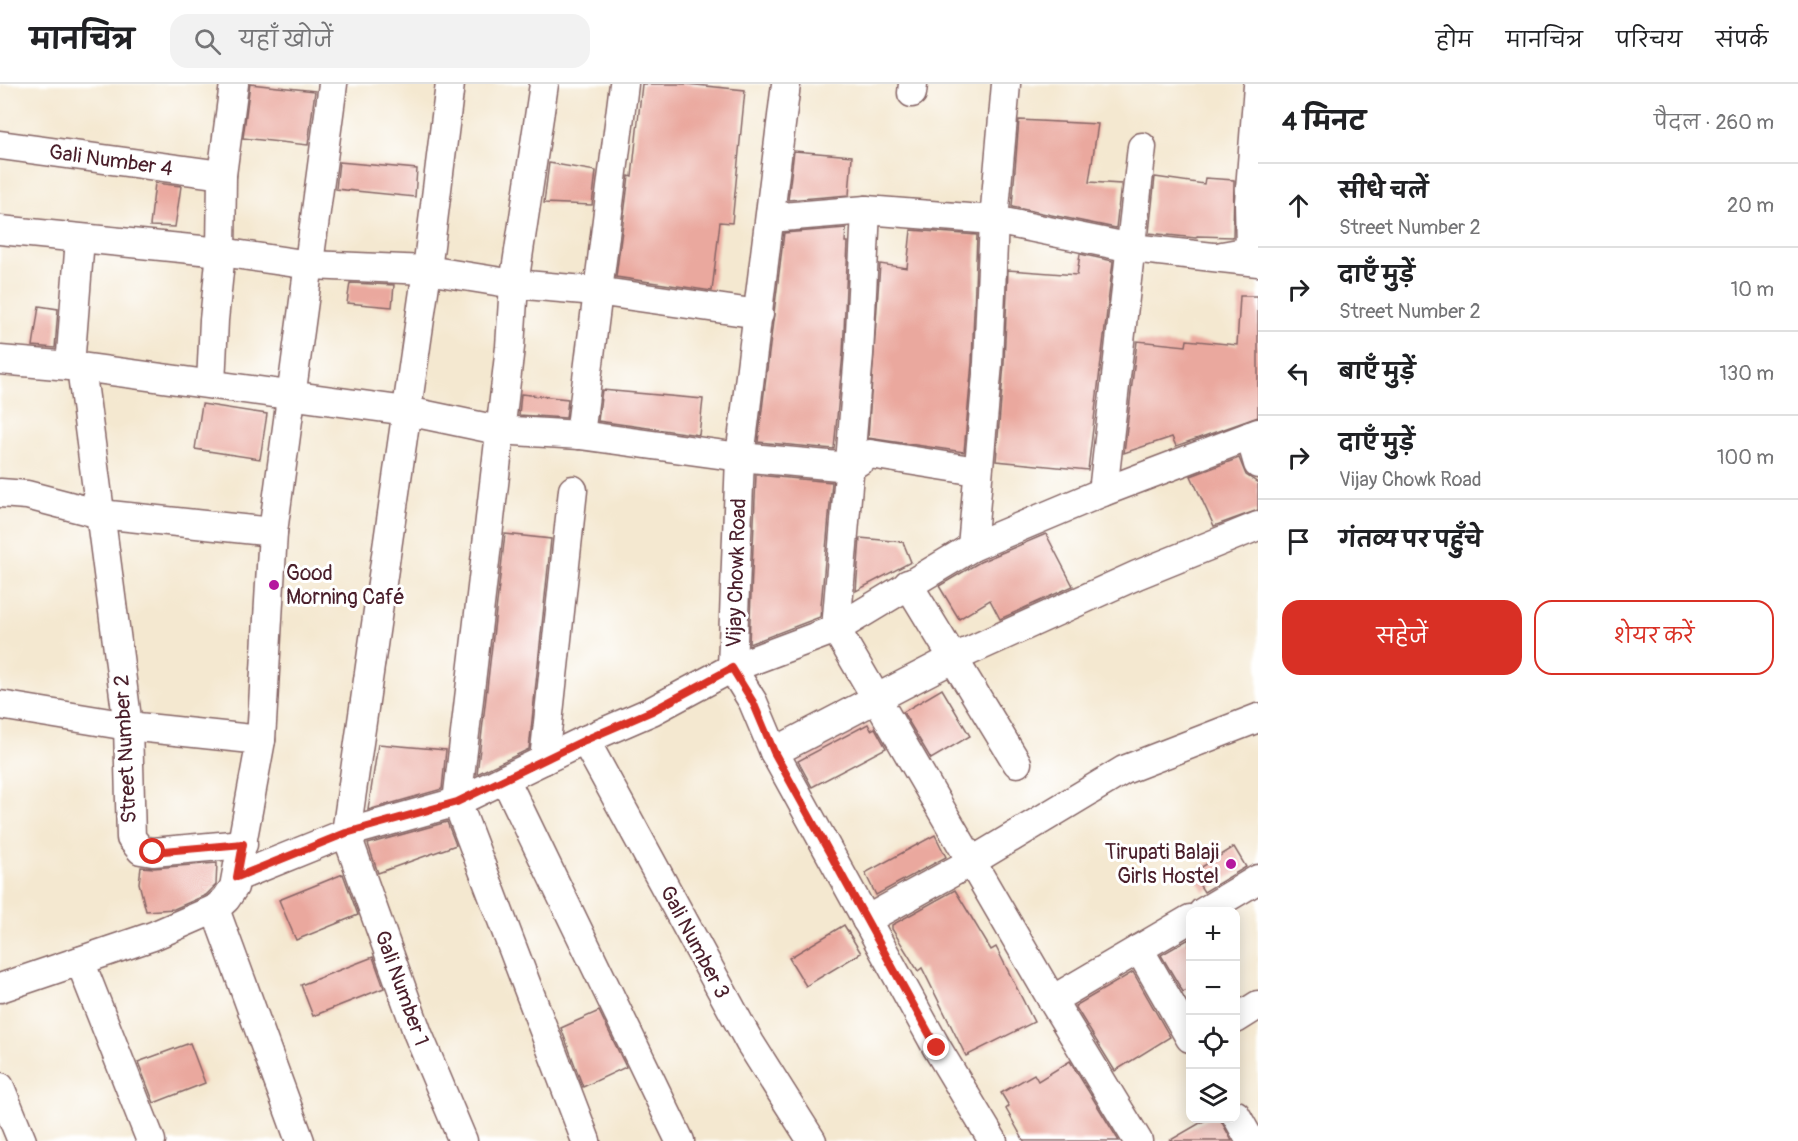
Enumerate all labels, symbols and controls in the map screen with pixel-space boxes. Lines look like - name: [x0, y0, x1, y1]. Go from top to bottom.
- search box: [170, 14, 590, 68]
- text: मानचित्र: [30, 23, 134, 58]
- icon: search: [191, 25, 224, 58]
- text: यहाँ खोजें: [239, 26, 333, 54]
- text: होम: [1436, 27, 1473, 54]
- text: मानचित्र: [1506, 27, 1583, 54]
- text: परिचय: [1616, 27, 1682, 54]
- text: संपर्क: [1715, 27, 1768, 54]
- text: 4 मिनट: [1282, 106, 1366, 138]
- text: पैदल · 260 m: [1654, 110, 1774, 135]
- street label: Gali Number 4: [47, 138, 175, 183]
- text: सीधे चलें: [1339, 177, 1428, 205]
- icon: ahead: [1282, 189, 1315, 222]
- text: 20 m: [1727, 193, 1774, 218]
- text: Street Number 2: [1339, 215, 1481, 240]
- text: दाएँ मुड़ें: [1339, 261, 1415, 289]
- icon: right: [1282, 273, 1315, 306]
- text: 10 m: [1730, 277, 1774, 302]
- text: Street Number 2: [1339, 299, 1481, 324]
- icon: left: [1282, 357, 1315, 390]
- text: बाएँ मुड़ें: [1339, 358, 1415, 386]
- text: 130 m: [1719, 361, 1774, 386]
- text: दाएँ मुड़ें: [1339, 429, 1415, 457]
- icon: right: [1282, 441, 1315, 474]
- text: 100 m: [1717, 445, 1774, 470]
- text: Vijay Chowk Road: [1339, 467, 1482, 492]
- street label: Vijay Chowk Road: [720, 498, 753, 648]
- icon: arrive: [1282, 525, 1315, 558]
- text: गंतव्य पर पहुँचे: [1339, 526, 1482, 554]
- place label: Good Morning Café: [286, 560, 405, 611]
- marker: Good Morning Café: [267, 578, 281, 592]
- button: सहेजें: [1282, 600, 1522, 675]
- button: शेयर करें: [1534, 600, 1774, 675]
- street label: Street Number 2: [108, 674, 143, 824]
- route start: [139, 838, 165, 864]
- place label: Tirupati Balaji Girls Hostel: [1105, 839, 1219, 890]
- marker: Tirupati Balaji Girls Hostel: [1224, 857, 1238, 871]
- street label: Gali Number 3: [653, 881, 736, 1003]
- map controls: [1186, 907, 1240, 1123]
- button: +: [1186, 907, 1240, 961]
- street label: Gali Number 1: [368, 927, 435, 1049]
- button: −: [1186, 961, 1240, 1015]
- button: locate: [1186, 1015, 1240, 1069]
- route end: [923, 1034, 949, 1060]
- button: layers: [1186, 1069, 1240, 1123]

